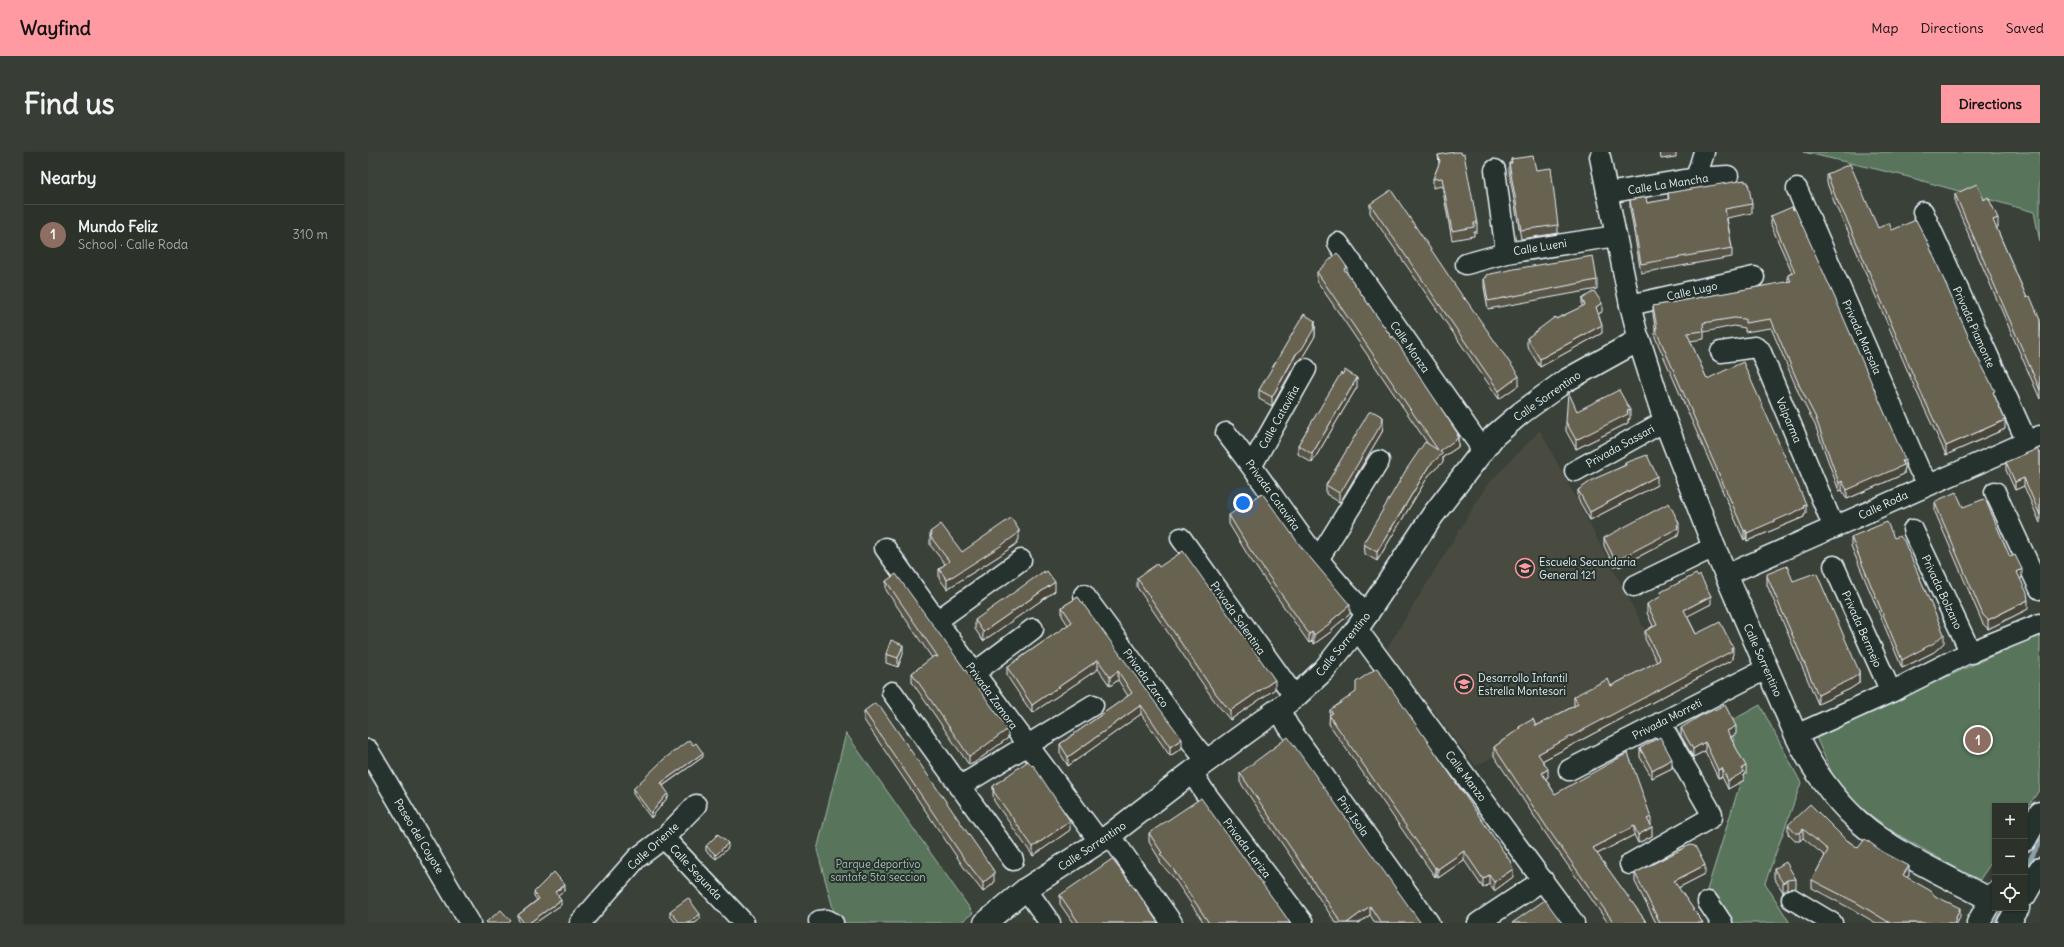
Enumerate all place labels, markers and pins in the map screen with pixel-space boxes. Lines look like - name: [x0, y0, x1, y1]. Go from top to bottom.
- place label: Escuela Secundaria General 121: [1539, 555, 1636, 582]
- school or university icon: Escuela Secundaria General 121: [1514, 557, 1536, 579]
- place label: Desarrollo Infantil Estrella Montesori: [1478, 671, 1567, 698]
- school or university icon: Desarrollo Infantil Estrella Montesori: [1453, 673, 1475, 695]
- pin: 1: [1965, 725, 1991, 755]

